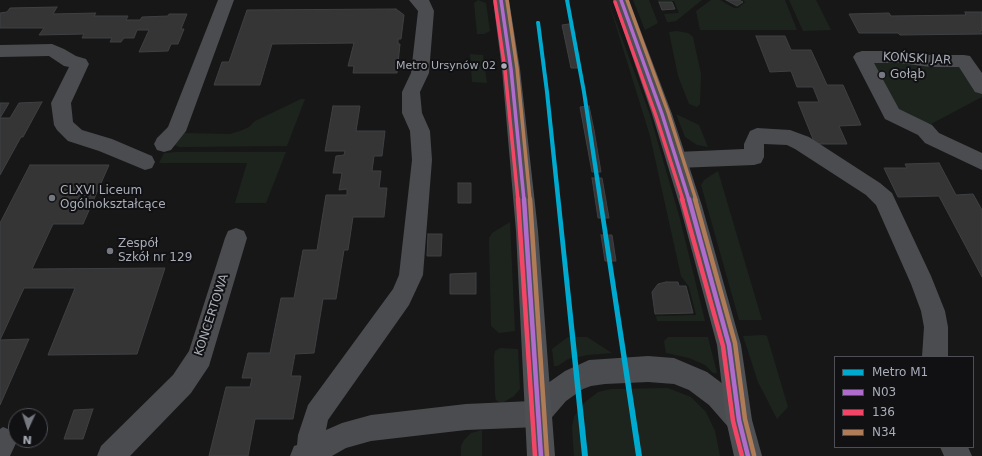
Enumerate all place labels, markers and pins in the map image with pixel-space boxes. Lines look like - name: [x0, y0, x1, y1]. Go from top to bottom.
- place label: Metro Ursynów 02: [396, 59, 496, 73]
- marker: Metro Ursynów 02: [499, 61, 509, 71]
- place label: Gołąb: [890, 68, 925, 82]
- marker: Gołąb: [877, 70, 887, 80]
- place label: CLXVI Liceum Ogólnokształcące: [60, 184, 166, 212]
- marker: CLXVI Liceum Ogólnokształcące: [47, 193, 57, 203]
- place label: Zespół Szkół nr 129: [118, 237, 192, 265]
- marker: Zespół Szkół nr 129: [105, 246, 115, 256]

